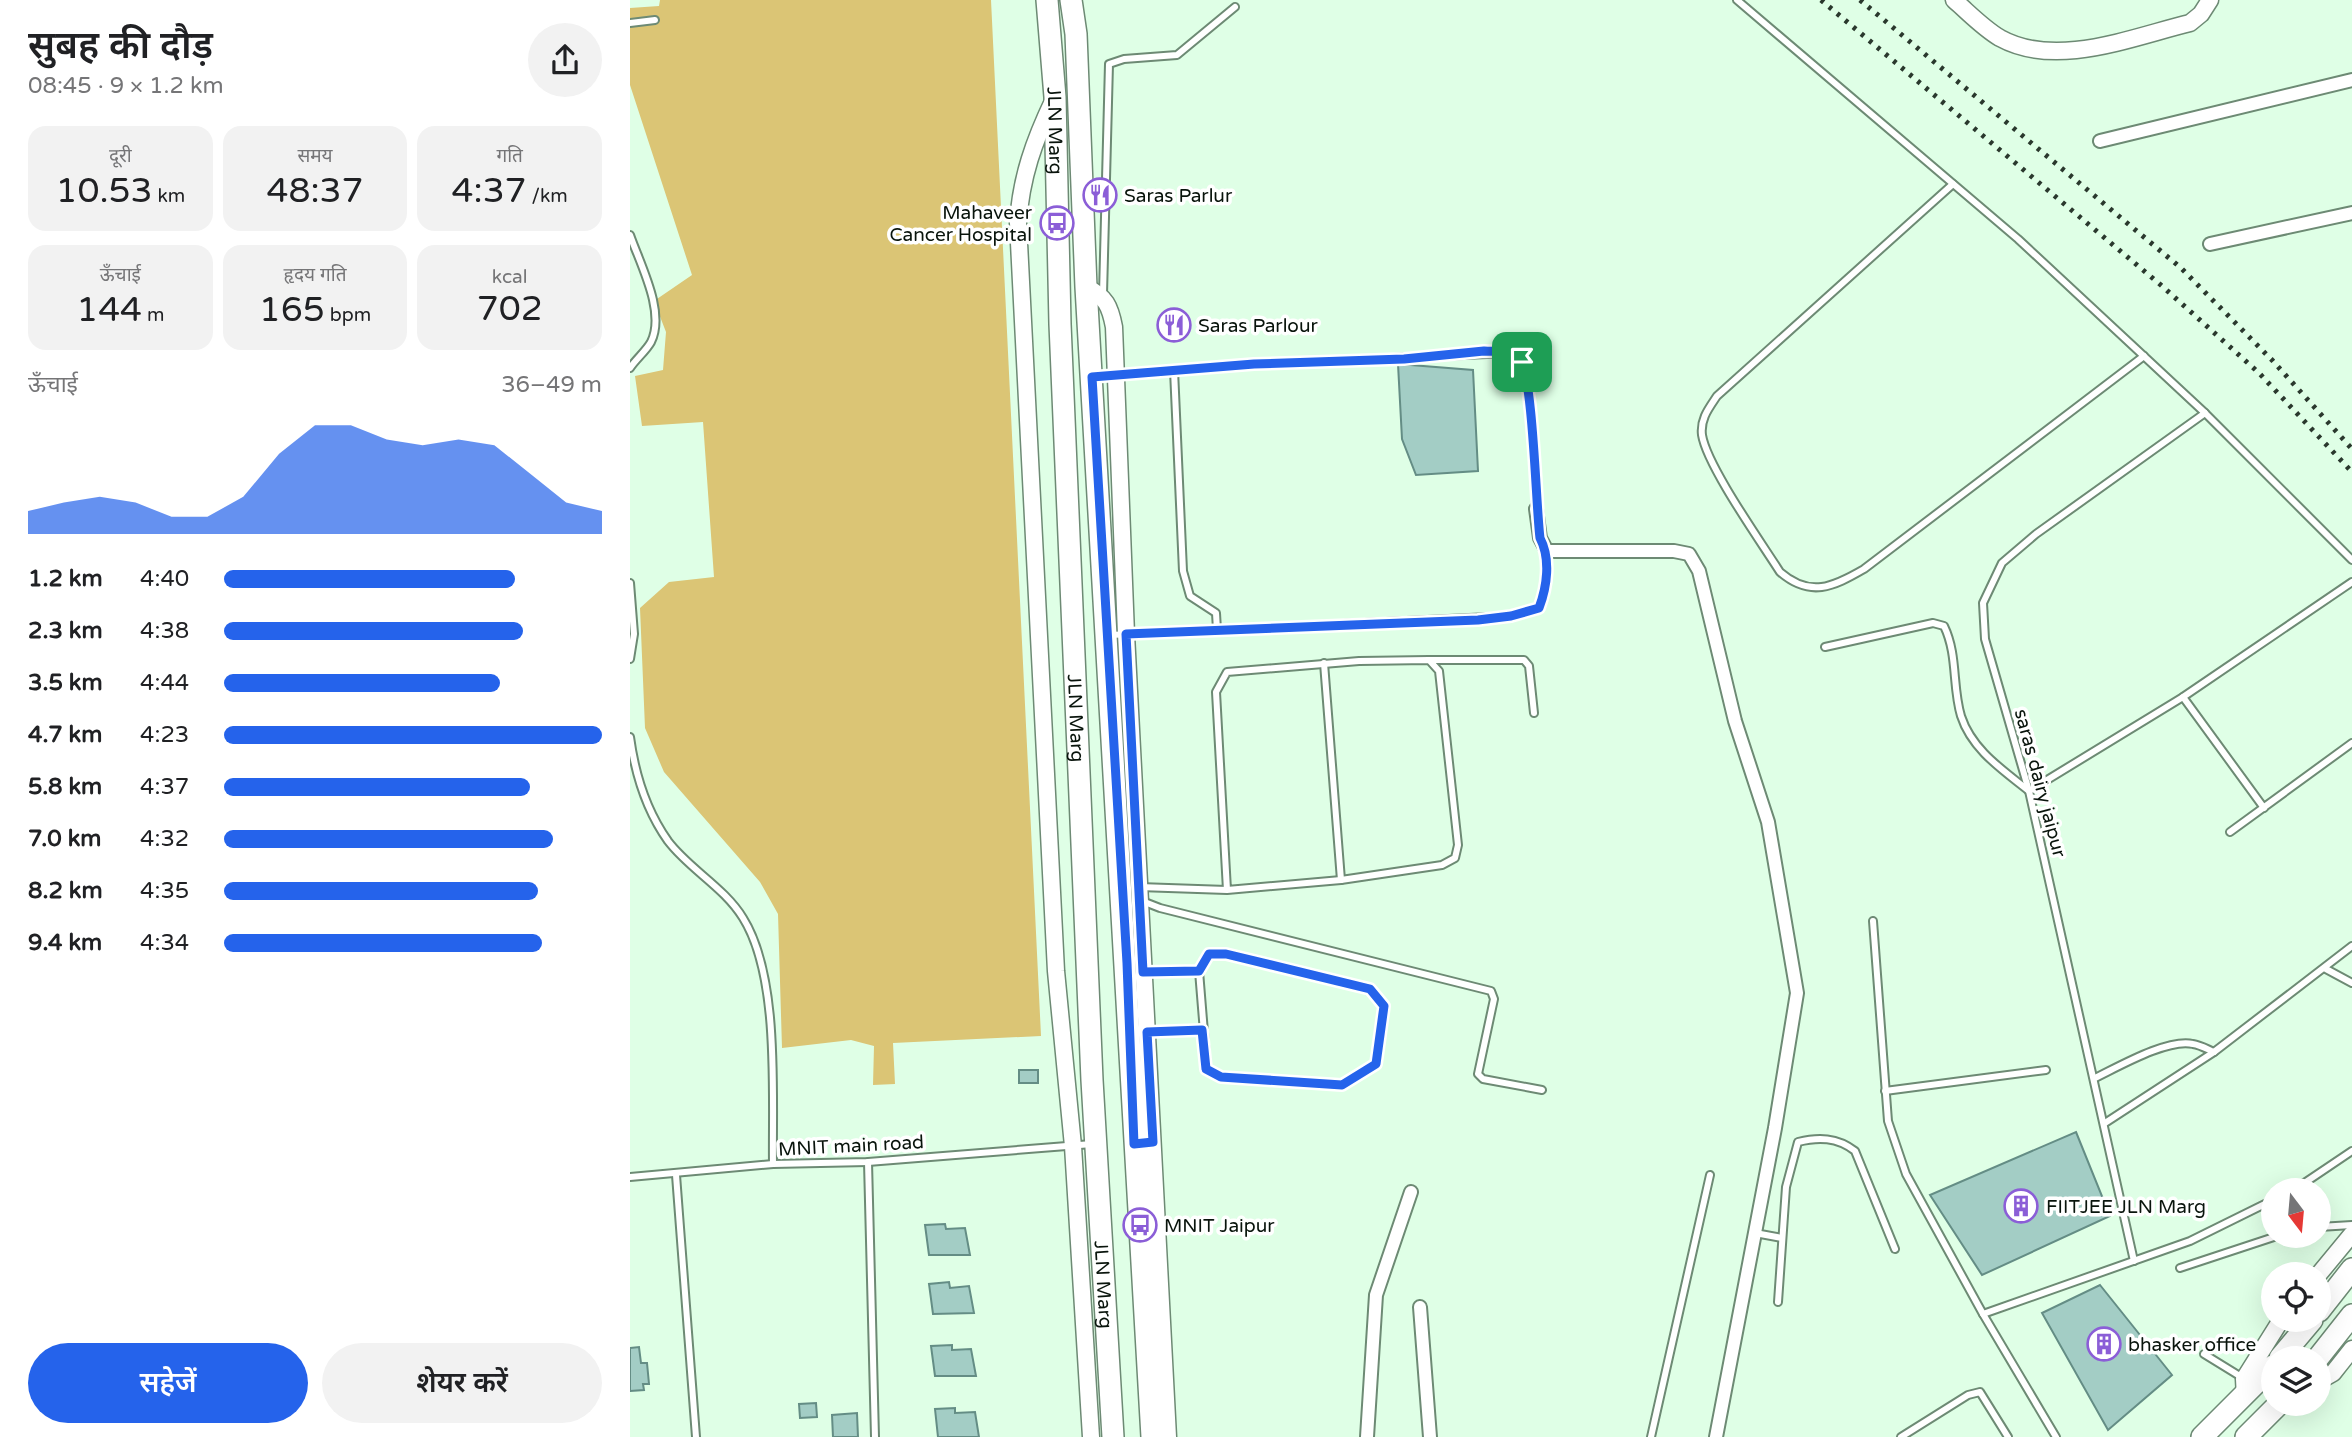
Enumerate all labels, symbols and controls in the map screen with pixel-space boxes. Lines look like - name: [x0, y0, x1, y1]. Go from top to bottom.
- text: सुबह की दौड़: [28, 23, 213, 69]
- button: share: [528, 23, 602, 97]
- text: 08:45 · 9 × 1.2 km: [28, 72, 224, 100]
- street label: JLN Marg: [1042, 86, 1067, 175]
- text: दूरी: [109, 145, 132, 167]
- text: समय: [297, 145, 333, 167]
- text: गति: [496, 145, 523, 167]
- text: 10.53: [55, 170, 152, 212]
- text: 48:37: [266, 170, 364, 212]
- text: 4:37: [452, 170, 527, 212]
- restaurant icon: Saras Parlur: [1081, 176, 1119, 214]
- text: km: [152, 185, 185, 207]
- text: /km: [527, 185, 568, 207]
- place label: Saras Parlur: [1124, 185, 1233, 207]
- place label: Mahaveer Cancer Hospital: [889, 202, 1033, 246]
- bus stop icon: Mahaveer Cancer Hospital: [1038, 204, 1076, 242]
- text: ऊँचाई: [100, 264, 141, 286]
- text: हृदय गति: [284, 264, 346, 286]
- text: kcal: [492, 266, 528, 288]
- text: 702: [477, 288, 543, 330]
- text: 144: [76, 289, 142, 331]
- text: 165: [259, 289, 325, 331]
- text: m: [142, 304, 165, 326]
- text: bpm: [325, 304, 371, 326]
- restaurant icon: Saras Parlour: [1155, 306, 1193, 344]
- place label: Saras Parlour: [1198, 315, 1318, 337]
- pin: [1492, 332, 1552, 392]
- icon: arrive: [1503, 343, 1541, 381]
- text: ऊँचाई: [28, 371, 78, 399]
- text: 36–49 m: [501, 371, 602, 399]
- text: 1.2 km: [28, 565, 103, 593]
- text: 4:40: [140, 565, 189, 593]
- text: 2.3 km: [28, 617, 103, 645]
- text: 4:38: [140, 617, 189, 645]
- text: 3.5 km: [28, 669, 103, 697]
- text: 4:44: [140, 669, 189, 697]
- street label: JLN Marg: [1063, 674, 1089, 763]
- street label: saras dairy jaipur: [2010, 707, 2071, 861]
- text: 4.7 km: [28, 721, 102, 749]
- text: 4:23: [140, 721, 189, 749]
- text: 5.8 km: [28, 773, 102, 801]
- text: 4:37: [140, 773, 189, 801]
- text: 7.0 km: [28, 825, 101, 853]
- text: 4:32: [140, 825, 189, 853]
- text: 8.2 km: [28, 877, 103, 905]
- text: 4:35: [140, 877, 189, 905]
- text: 9.4 km: [28, 929, 102, 957]
- text: 4:34: [140, 929, 189, 957]
- street label: MNIT main road: [778, 1131, 925, 1161]
- north arrow: [2261, 1178, 2331, 1248]
- map controls: [2261, 1178, 2331, 1416]
- building icon: FIITJEE JLN Marg: [2002, 1187, 2040, 1225]
- place label: FIITJEE JLN Marg: [2046, 1196, 2206, 1218]
- bus stop icon: MNIT Jaipur: [1121, 1206, 1159, 1244]
- place label: MNIT Jaipur: [1164, 1215, 1275, 1237]
- street label: JLN Marg: [1089, 1240, 1117, 1329]
- button: locate: [2261, 1262, 2331, 1332]
- building icon: bhasker office: [2085, 1325, 2123, 1363]
- place label: bhasker office: [2128, 1334, 2256, 1356]
- button: सहेजें: [28, 1343, 308, 1423]
- button: शेयर करें: [322, 1343, 602, 1423]
- button: layers: [2261, 1346, 2331, 1416]

